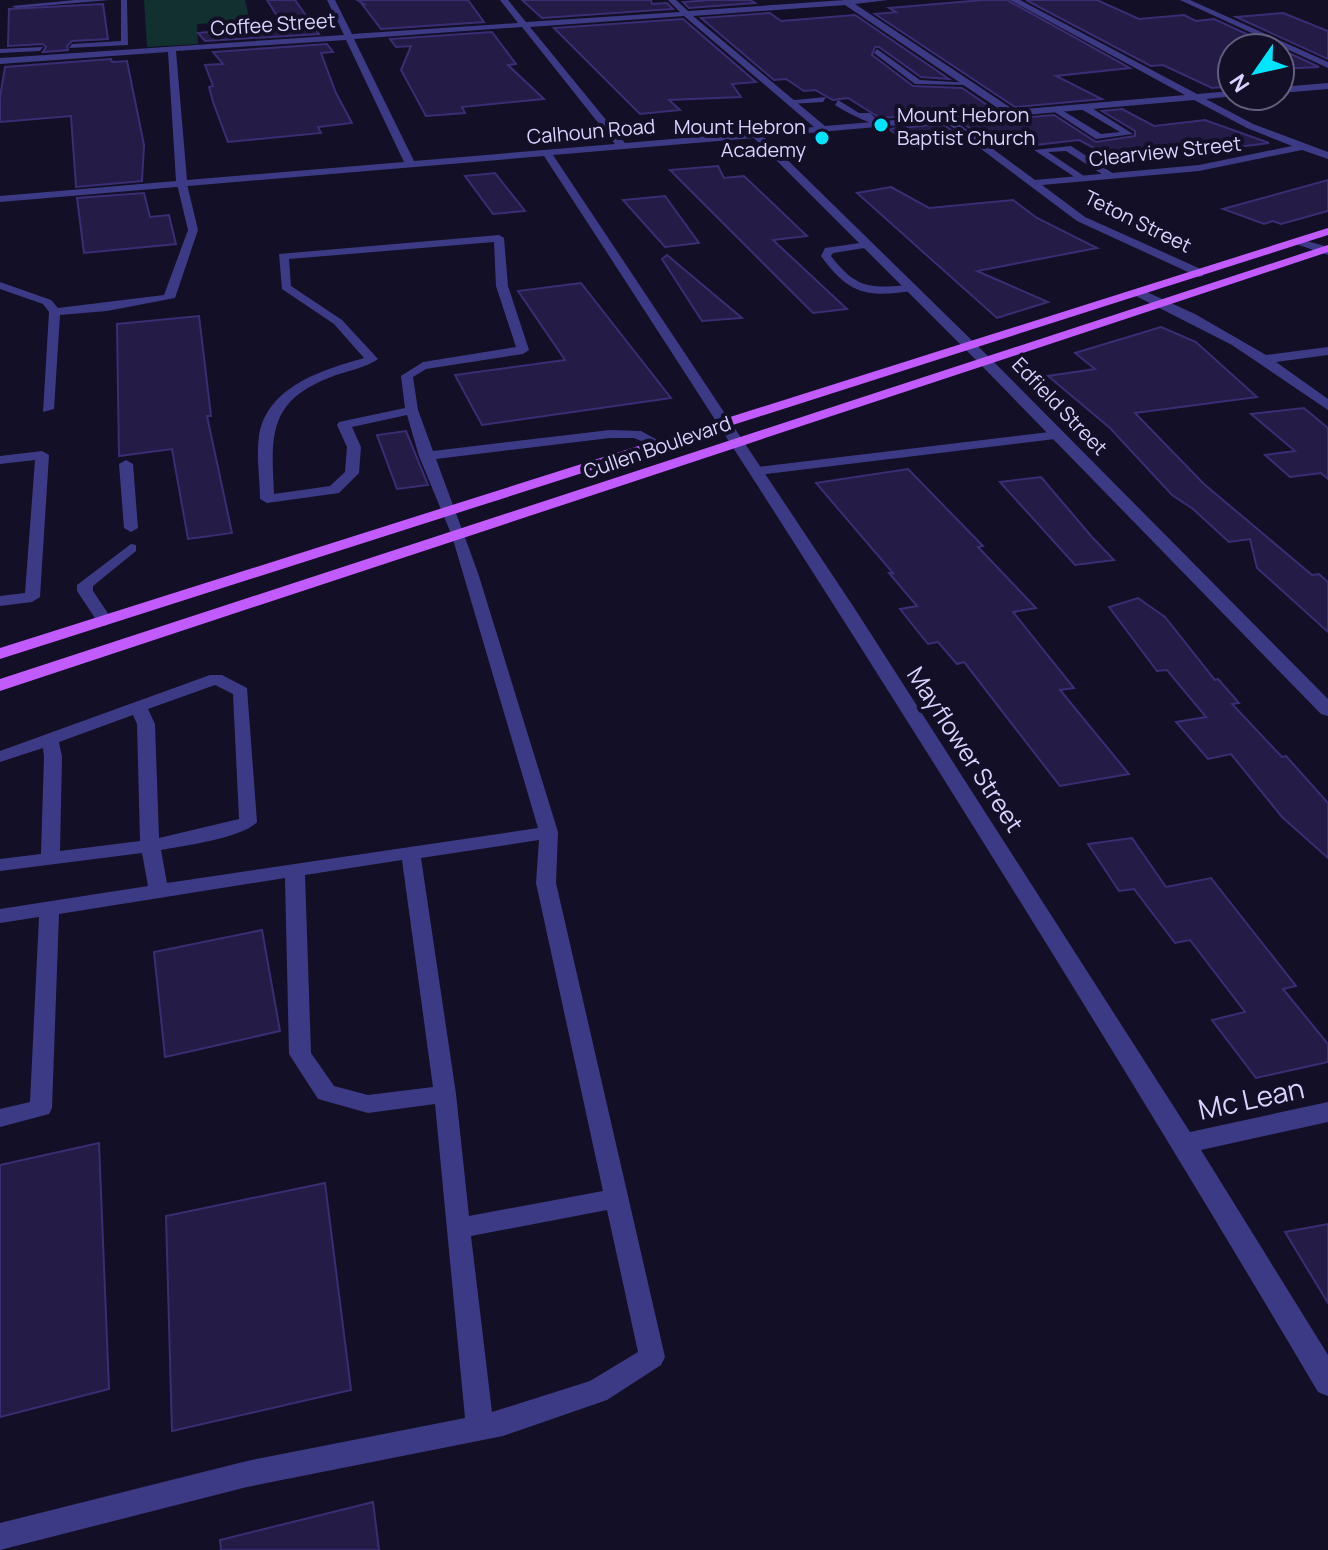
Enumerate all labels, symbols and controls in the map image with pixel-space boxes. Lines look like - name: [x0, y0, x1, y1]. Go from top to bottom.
- street label: Coffee Street: [210, 6, 336, 42]
- north arrow: [1216, 32, 1296, 112]
- text: N: [1223, 68, 1256, 98]
- place label: Mount Hebron Baptist Church: [897, 101, 1035, 151]
- street label: Calhoun Road: [526, 112, 656, 150]
- place label: Mount Hebron Academy: [674, 113, 806, 163]
- marker: Mount Hebron Baptist Church: [872, 116, 890, 134]
- marker: Mount Hebron Academy: [813, 129, 831, 147]
- street label: Clearview Street: [1088, 130, 1242, 172]
- street label: Teton Street: [1080, 183, 1196, 259]
- street label: Edfield Street: [1006, 351, 1114, 461]
- street label: Cullen Boulevard: [580, 409, 734, 485]
- street label: Mayflower Street: [900, 660, 1032, 838]
- street label: Mc Lean: [1195, 1068, 1307, 1128]

